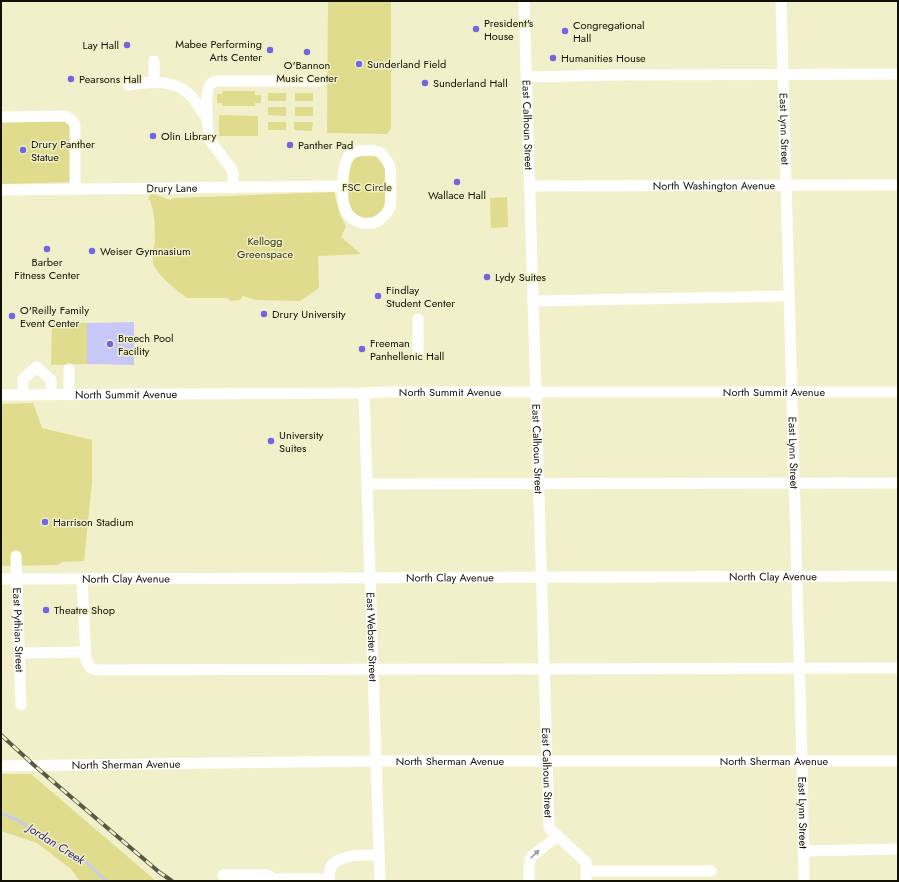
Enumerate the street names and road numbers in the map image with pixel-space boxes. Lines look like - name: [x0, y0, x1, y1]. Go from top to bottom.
- street label: East Calhoun Street: [518, 80, 537, 171]
- street label: East Lynn Street: [776, 93, 794, 166]
- street label: North Washington Avenue: [653, 177, 776, 194]
- street label: Drury Lane: [146, 180, 198, 196]
- street label: North Summit Avenue: [399, 384, 501, 400]
- street label: North Summit Avenue: [723, 384, 825, 400]
- street label: North Summit Avenue: [75, 386, 177, 403]
- street label: East Calhoun Street: [528, 404, 547, 494]
- street label: East Lynn Street: [784, 417, 802, 489]
- street label: North Clay Avenue: [729, 568, 817, 585]
- street label: North Clay Avenue: [406, 569, 494, 586]
- street label: North Clay Avenue: [82, 570, 170, 587]
- street label: East Pythian Street: [9, 587, 28, 673]
- street label: East Webster Street: [363, 592, 381, 682]
- street label: East Calhoun Street: [538, 727, 557, 818]
- street label: North Sherman Avenue: [396, 753, 505, 769]
- street label: North Sherman Avenue: [720, 753, 829, 769]
- street label: North Sherman Avenue: [72, 756, 181, 773]
- street label: East Lynn Street: [794, 777, 811, 849]

